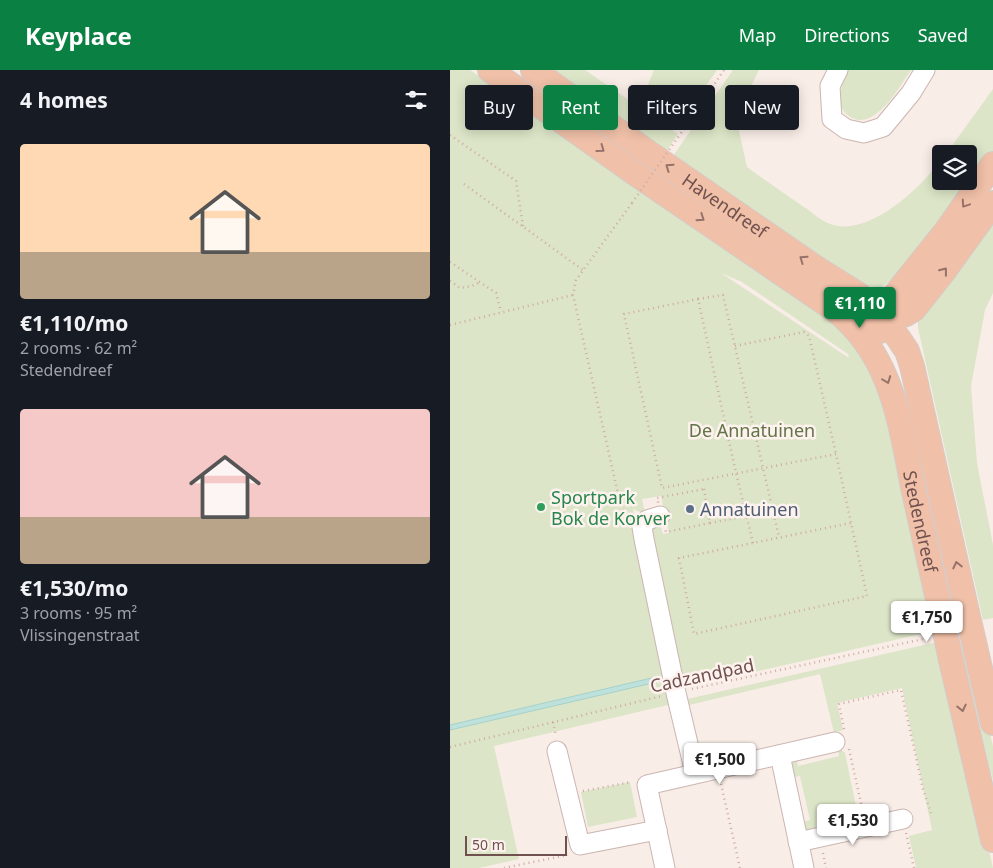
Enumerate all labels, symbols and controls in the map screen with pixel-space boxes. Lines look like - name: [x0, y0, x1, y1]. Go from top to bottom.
- text: Keyplace: [25, 19, 132, 52]
- text: Map: [739, 23, 776, 47]
- text: Directions: [804, 23, 890, 47]
- text: Saved: [918, 23, 968, 47]
- chip: Buy: [465, 85, 533, 130]
- chip: Rent: [543, 85, 618, 130]
- chip: Filters: [628, 85, 715, 130]
- chip: New: [725, 85, 799, 130]
- text: 4 homes: [20, 86, 108, 114]
- icon: filters: [402, 86, 430, 114]
- one-way arrow: [595, 143, 605, 152]
- map controls: [932, 145, 977, 190]
- button: layers: [932, 145, 977, 190]
- one-way arrow: [665, 164, 675, 173]
- street label: Havendreef: [678, 168, 773, 244]
- icon: home: [180, 177, 270, 267]
- one-way arrow: [962, 198, 971, 208]
- one-way arrow: [695, 211, 704, 221]
- one-way arrow: [799, 256, 809, 265]
- one-way arrow: [939, 268, 947, 277]
- pin: €1,110: [819, 286, 901, 329]
- text: €1,110: [835, 292, 885, 314]
- text: €1,110/mo: [20, 309, 128, 337]
- text: 2 rooms · 62 m²: [20, 337, 137, 359]
- text: Stedendreef: [20, 359, 112, 381]
- one-way arrow: [881, 376, 891, 384]
- park label: De Annatuinen: [689, 418, 815, 442]
- icon: home: [180, 442, 270, 532]
- street label: Stedendreef: [898, 468, 944, 576]
- place label: Sportpark Bok de Korver: [551, 485, 671, 530]
- place label: Annatuinen: [700, 497, 799, 521]
- marker: Sportpark Bok de Korver: [535, 501, 547, 513]
- marker: Annatuinen: [684, 503, 696, 515]
- one-way arrow: [952, 560, 963, 569]
- text: €1,530/mo: [20, 574, 128, 602]
- pin: €1,750: [886, 600, 968, 643]
- text: 3 rooms · 95 m²: [20, 602, 137, 624]
- text: €1,750: [902, 606, 952, 628]
- text: Vlissingenstraat: [20, 624, 139, 646]
- street label: Cadzandpad: [648, 652, 756, 698]
- one-way arrow: [956, 703, 967, 712]
- pin: €1,500: [679, 742, 761, 785]
- text: €1,500: [695, 748, 745, 770]
- pin: €1,530: [812, 804, 894, 846]
- text: €1,530: [828, 809, 878, 831]
- scale bar: [465, 833, 568, 856]
- text: 50 m: [472, 835, 505, 854]

